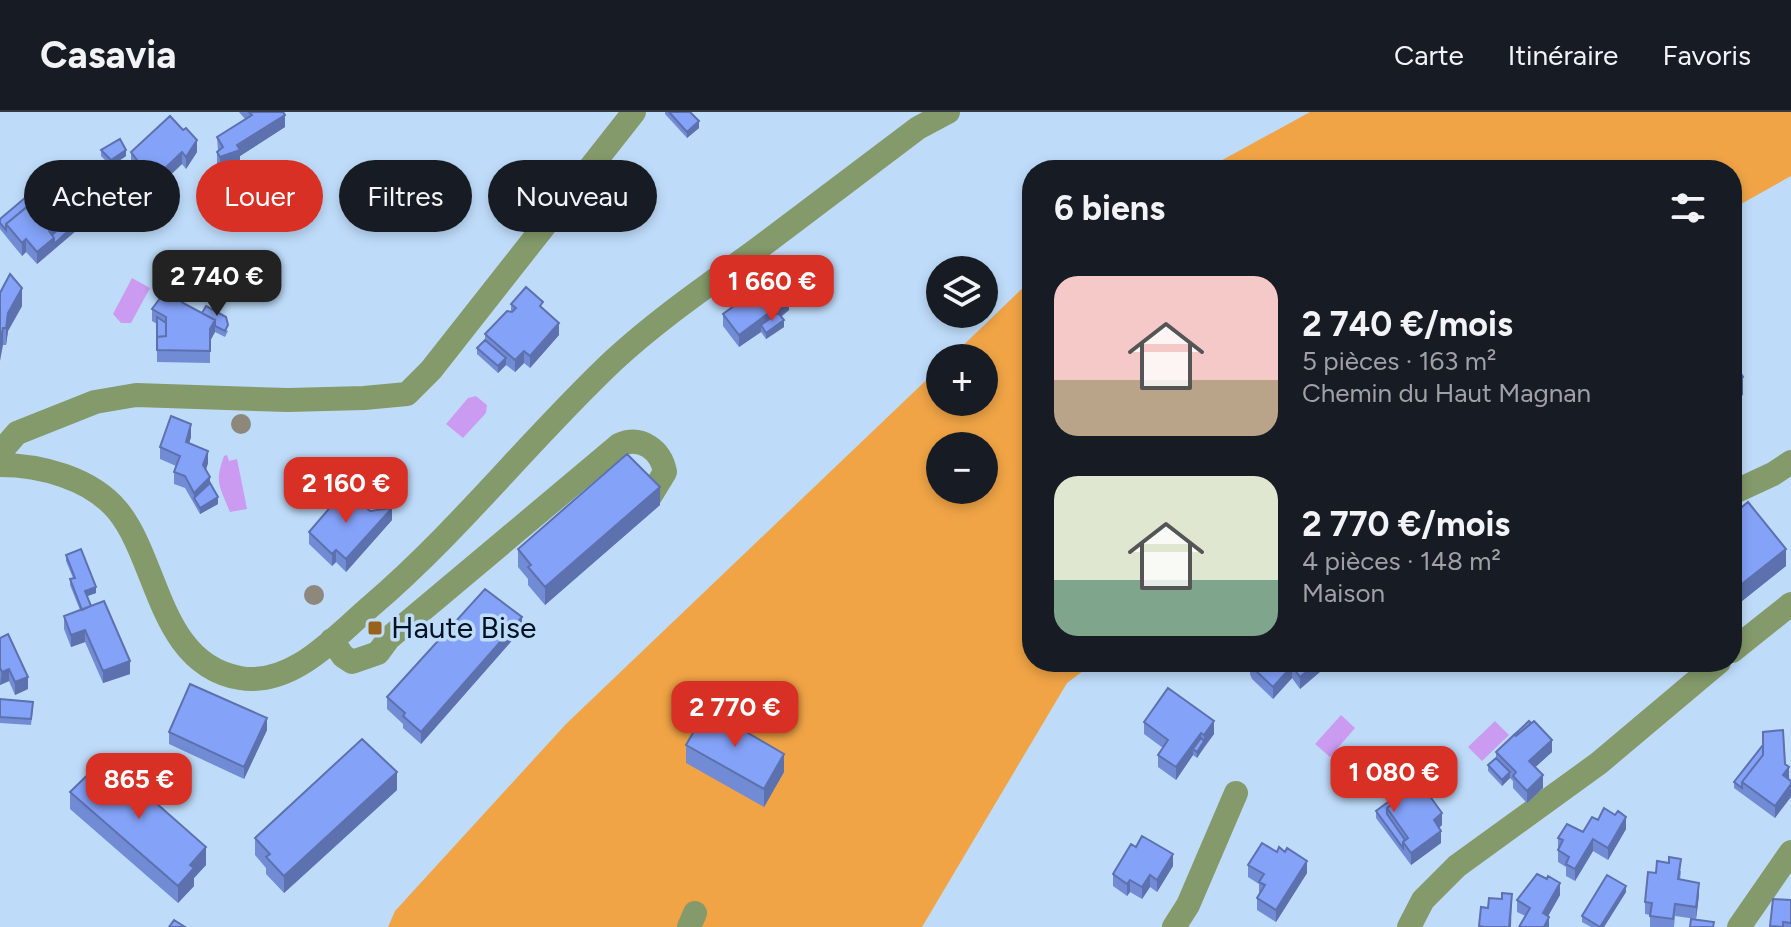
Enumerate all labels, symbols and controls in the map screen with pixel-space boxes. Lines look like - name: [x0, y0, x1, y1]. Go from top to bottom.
- text: Casavia: [40, 32, 177, 78]
- text: Carte: [1394, 38, 1464, 72]
- text: Itinéraire: [1508, 38, 1618, 72]
- text: Favoris: [1662, 38, 1751, 72]
- chip: Acheter: [24, 160, 180, 232]
- chip: Louer: [196, 160, 323, 232]
- chip: Filtres: [339, 160, 472, 232]
- chip: Nouveau: [488, 160, 657, 232]
- icon: filters: [1666, 186, 1710, 230]
- text: 6 biens: [1054, 188, 1165, 229]
- pin: 2 740 €: [143, 250, 291, 318]
- pin: 1 660 €: [698, 255, 846, 323]
- map controls: [926, 256, 998, 504]
- button: layers: [926, 256, 998, 328]
- text: 2 740 €: [170, 260, 264, 292]
- text: 1 660 €: [728, 265, 816, 297]
- text: 2 740 €/mois: [1302, 304, 1513, 345]
- icon: home: [1118, 308, 1214, 404]
- button: +: [926, 344, 998, 416]
- text: 5 pièces · 163 m²: [1302, 345, 1496, 377]
- text: Chemin du Haut Magnan: [1302, 377, 1591, 409]
- button: −: [926, 432, 998, 504]
- pin: 2 160 €: [272, 457, 420, 525]
- text: 2 160 €: [302, 467, 390, 499]
- text: 2 770 €/mois: [1302, 504, 1510, 545]
- icon: home: [1118, 508, 1214, 604]
- text: 4 pièces · 148 m²: [1302, 545, 1501, 577]
- text: Maison: [1302, 577, 1385, 609]
- place label: Haute Bise: [391, 609, 536, 646]
- marker: Haute Bise: [366, 619, 384, 637]
- pin: 2 770 €: [661, 681, 809, 749]
- text: 2 770 €: [689, 691, 781, 723]
- pin: 1 080 €: [1320, 746, 1468, 814]
- pin: 865 €: [83, 753, 195, 821]
- text: 1 080 €: [1348, 756, 1440, 788]
- text: 865 €: [104, 763, 174, 795]

